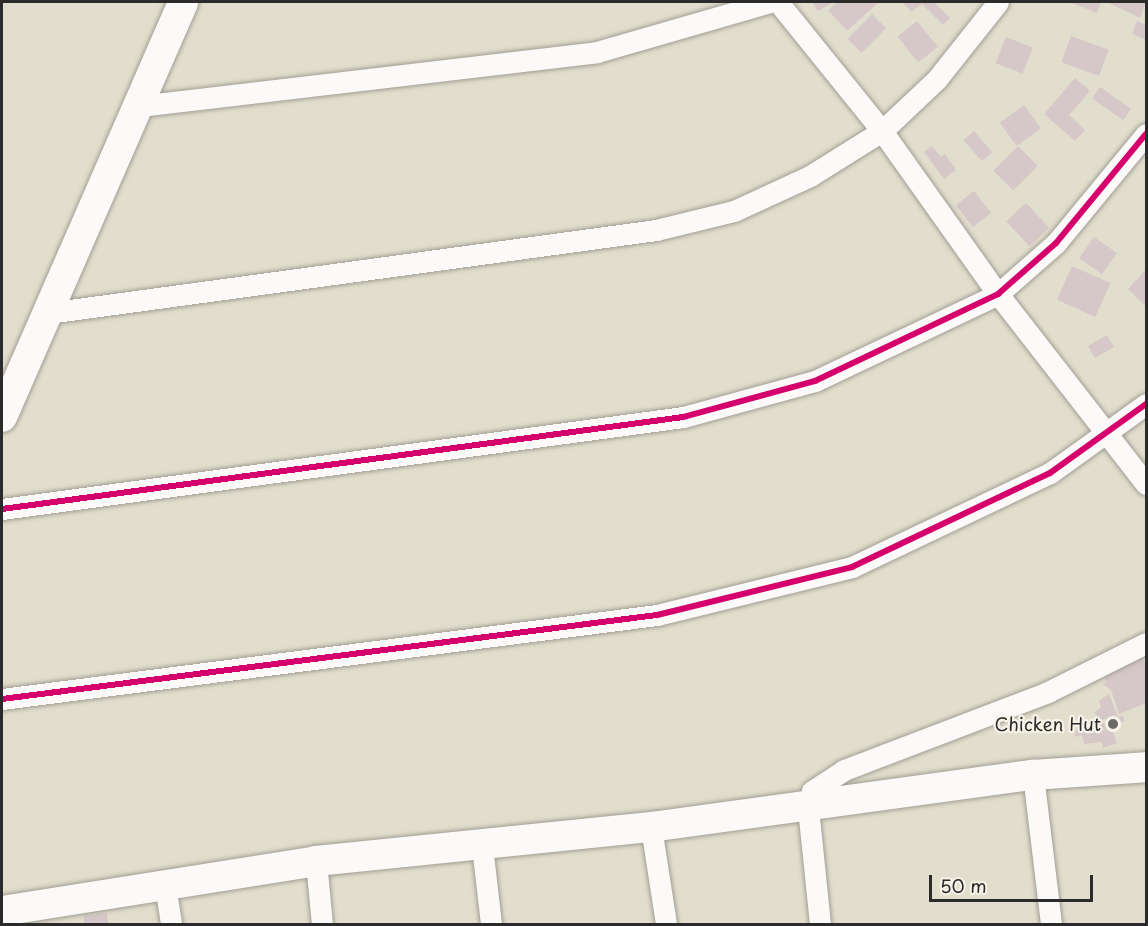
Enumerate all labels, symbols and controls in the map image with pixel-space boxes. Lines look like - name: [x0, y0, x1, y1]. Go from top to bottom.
- place label: Chicken Hut: [994, 713, 1101, 735]
- marker: Chicken Hut: [1106, 717, 1120, 731]
- scale bar: [932, 863, 1096, 901]
- text: 50 m: [940, 872, 987, 899]

